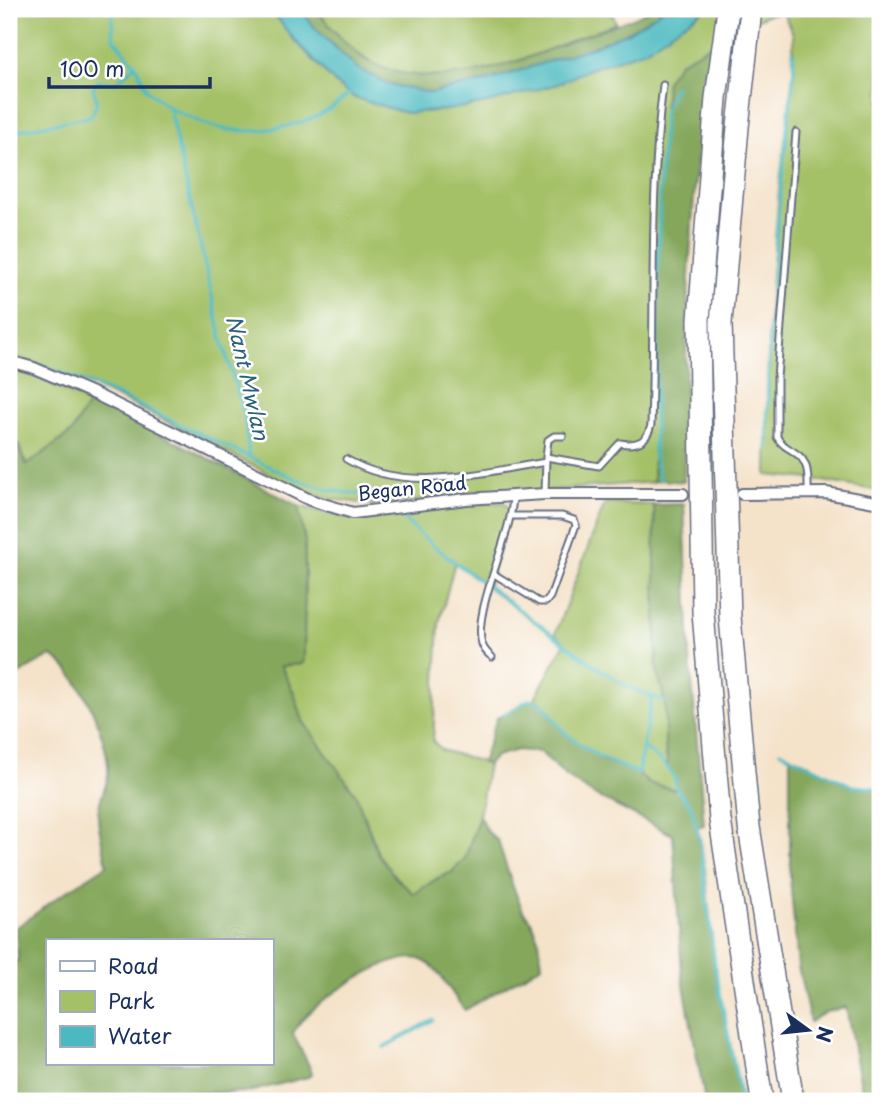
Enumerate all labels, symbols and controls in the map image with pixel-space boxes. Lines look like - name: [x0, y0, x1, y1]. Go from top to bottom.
- scale bar: [49, 46, 210, 90]
- text: 100 m: [60, 52, 124, 84]
- water label: Nant Mwlan: [219, 312, 279, 444]
- street label: Began Road: [356, 467, 468, 507]
- legend: [46, 939, 273, 1064]
- text: Road: [108, 949, 159, 981]
- text: Park: [108, 984, 155, 1016]
- north arrow: [774, 995, 844, 1064]
- text: Water: [108, 1019, 172, 1051]
- text: N: [810, 1024, 841, 1046]

